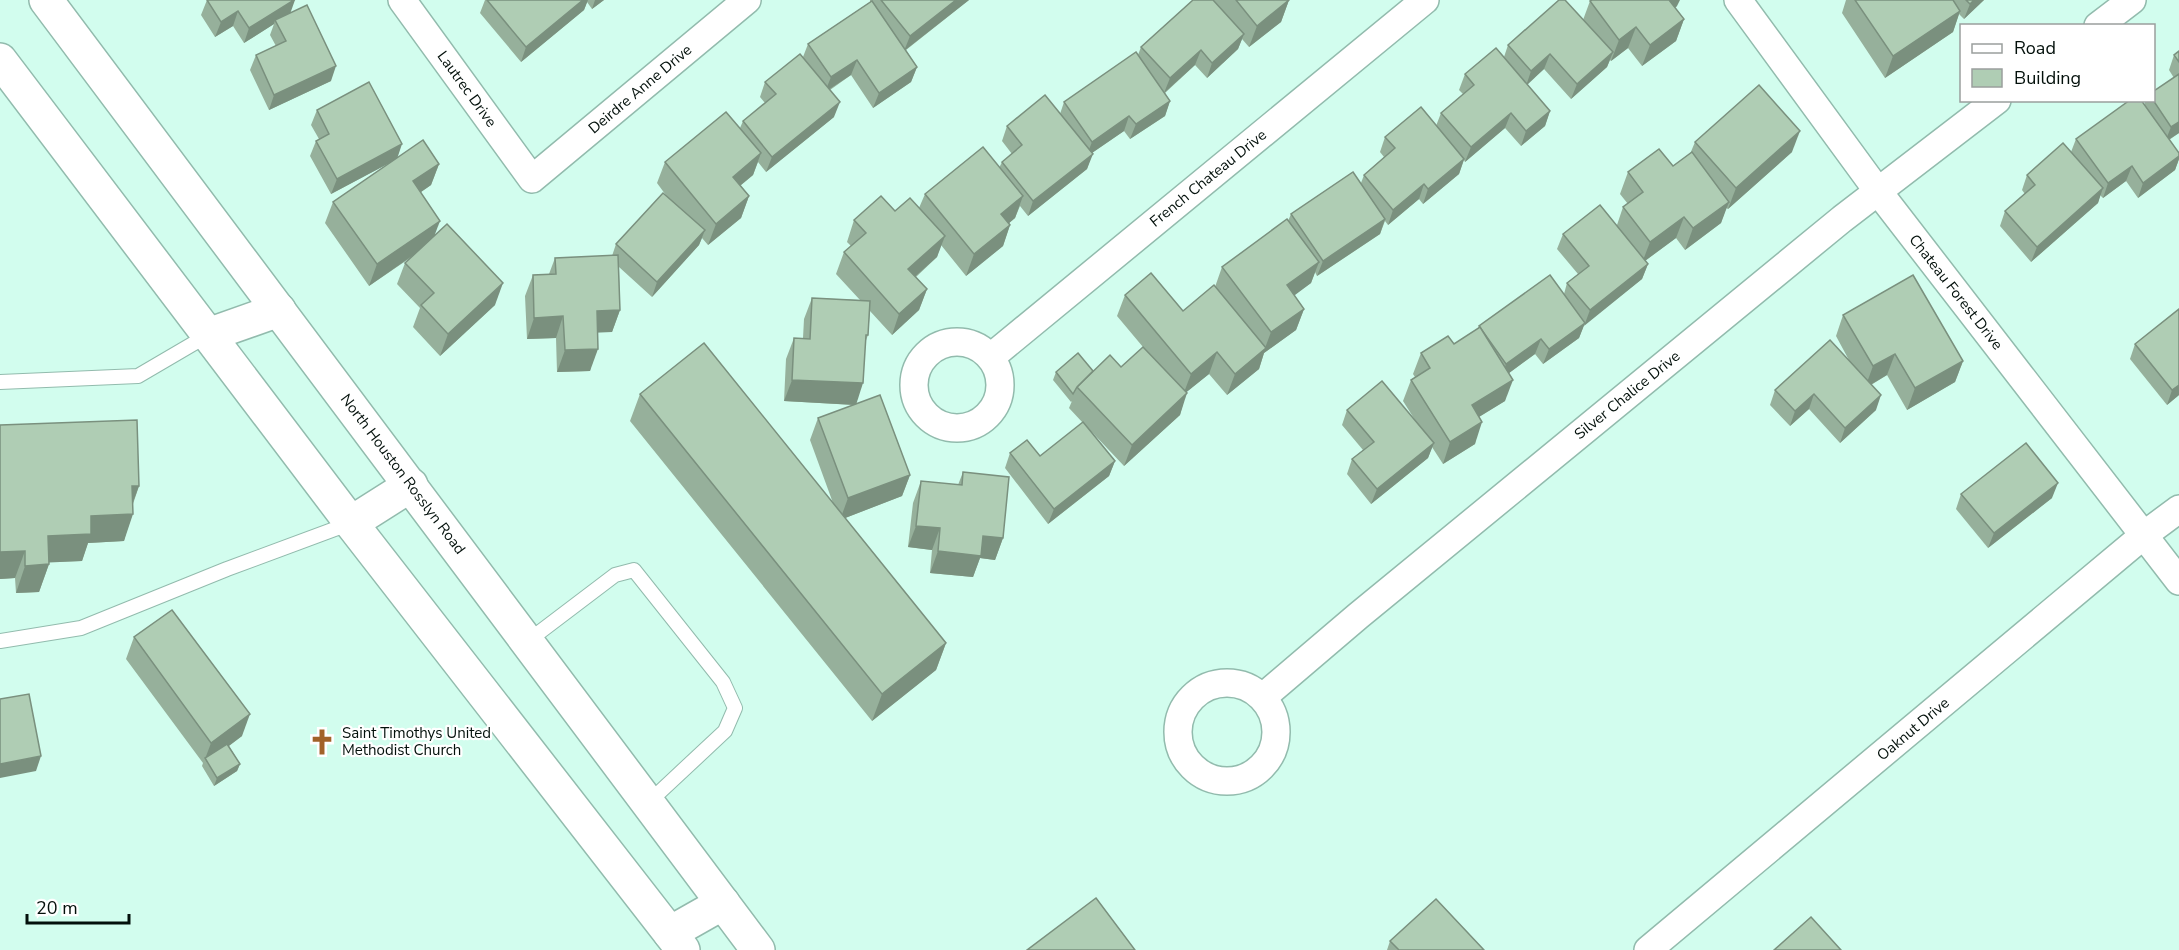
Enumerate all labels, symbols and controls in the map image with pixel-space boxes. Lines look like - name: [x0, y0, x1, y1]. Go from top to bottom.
- legend: [1960, 24, 2155, 102]
- text: Road: [2014, 36, 2056, 60]
- street label: Deirdre Anne Drive: [584, 40, 696, 138]
- street label: Lautrec Drive: [433, 47, 501, 131]
- text: Building: [2014, 66, 2081, 90]
- street label: French Chateau Drive: [1145, 125, 1271, 231]
- street label: Chateau Forest Drive: [1905, 230, 2007, 354]
- street label: Silver Chalice Drive: [1570, 346, 1684, 444]
- street label: North Houston Rosslyn Road: [336, 390, 470, 558]
- street label: Oaknut Drive: [1873, 693, 1953, 765]
- place label: Saint Timothys United Methodist Church: [342, 723, 491, 760]
- church icon: Saint Timothys United Methodist Church: [307, 727, 337, 757]
- scale bar: [27, 887, 129, 925]
- text: 20 m: [36, 896, 78, 920]

